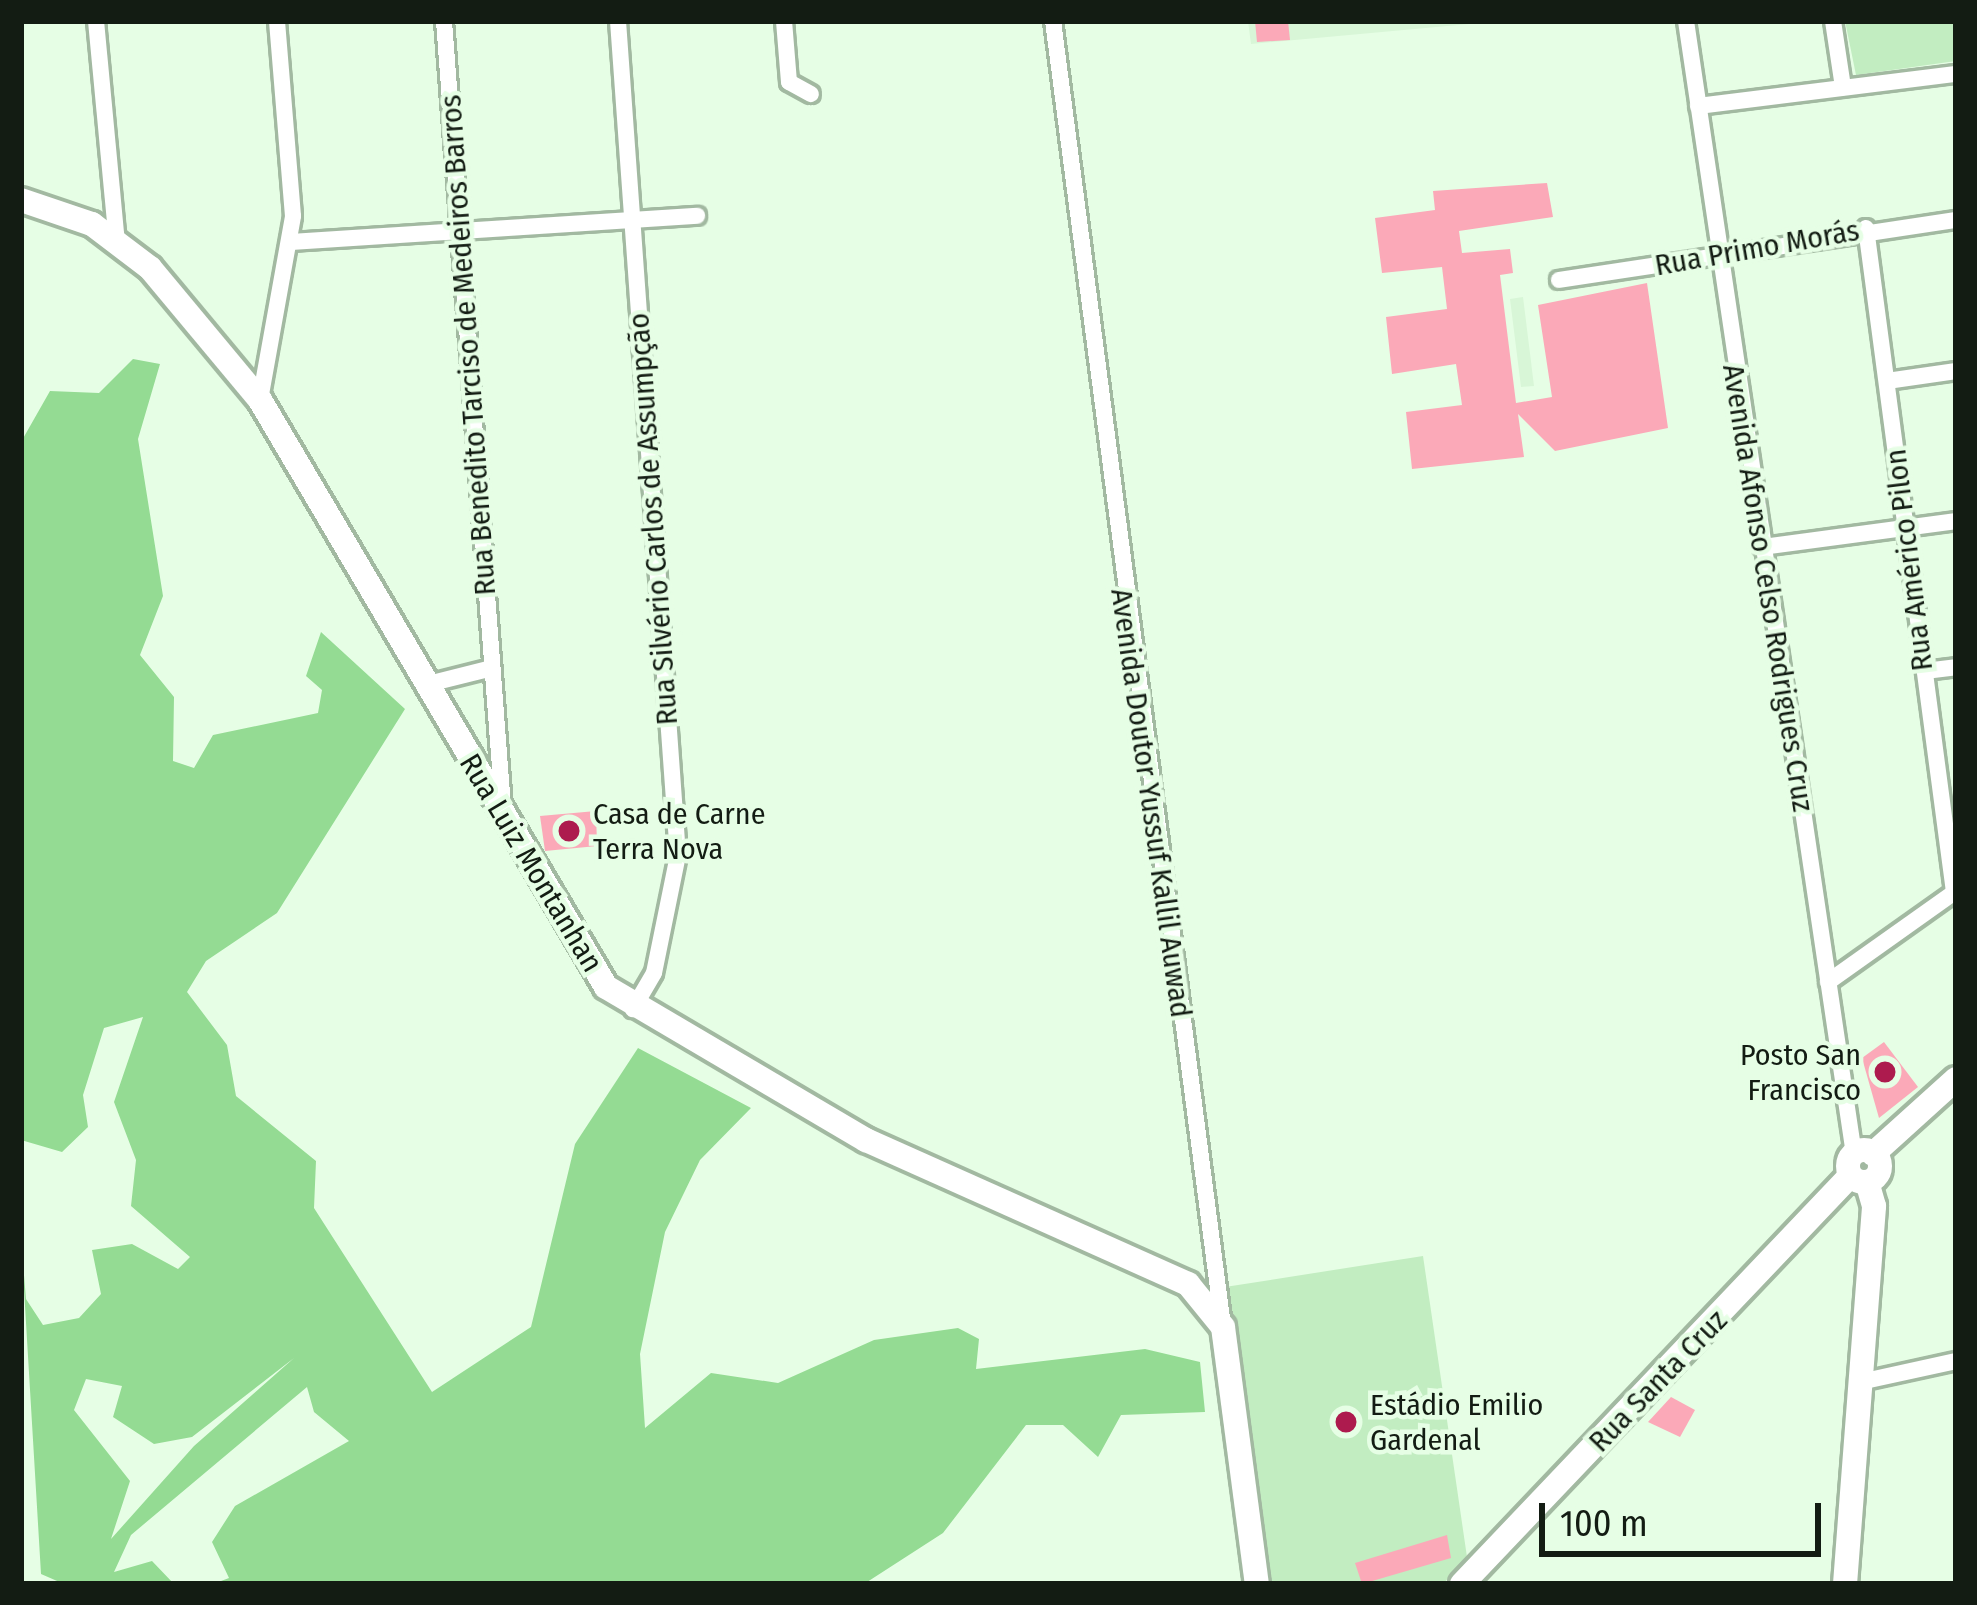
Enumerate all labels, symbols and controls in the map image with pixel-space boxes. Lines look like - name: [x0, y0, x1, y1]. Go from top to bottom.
- street label: Rua Benedito Tarciso de Medeiros Barros: [433, 93, 503, 597]
- street label: Rua Primo Morás: [1652, 212, 1862, 284]
- street label: Rua Silvério Carlos de Assumpção: [621, 312, 685, 726]
- street label: Avenida Afonso Celso Rodrigues Cruz: [1715, 362, 1821, 814]
- street label: Rua Américo Pilon: [1878, 447, 1940, 673]
- street label: Avenida Doutor Yussuf Kallil Auwad: [1103, 586, 1199, 1020]
- street label: Rua Luiz Montanhan: [452, 747, 610, 979]
- place label: Casa de Carne Terra Nova: [593, 796, 765, 866]
- marker: Casa de Carne Terra Nova: [556, 818, 582, 844]
- place label: Posto San Francisco: [1740, 1037, 1861, 1108]
- marker: Posto San Francisco: [1872, 1059, 1898, 1085]
- street label: Rua Santa Cruz: [1581, 1303, 1735, 1459]
- place label: Estádio Emilio Gardenal: [1370, 1387, 1543, 1458]
- marker: Estádio Emilio Gardenal: [1333, 1409, 1359, 1435]
- scale bar: [1545, 1479, 1827, 1553]
- text: 100 m: [1560, 1502, 1648, 1546]

